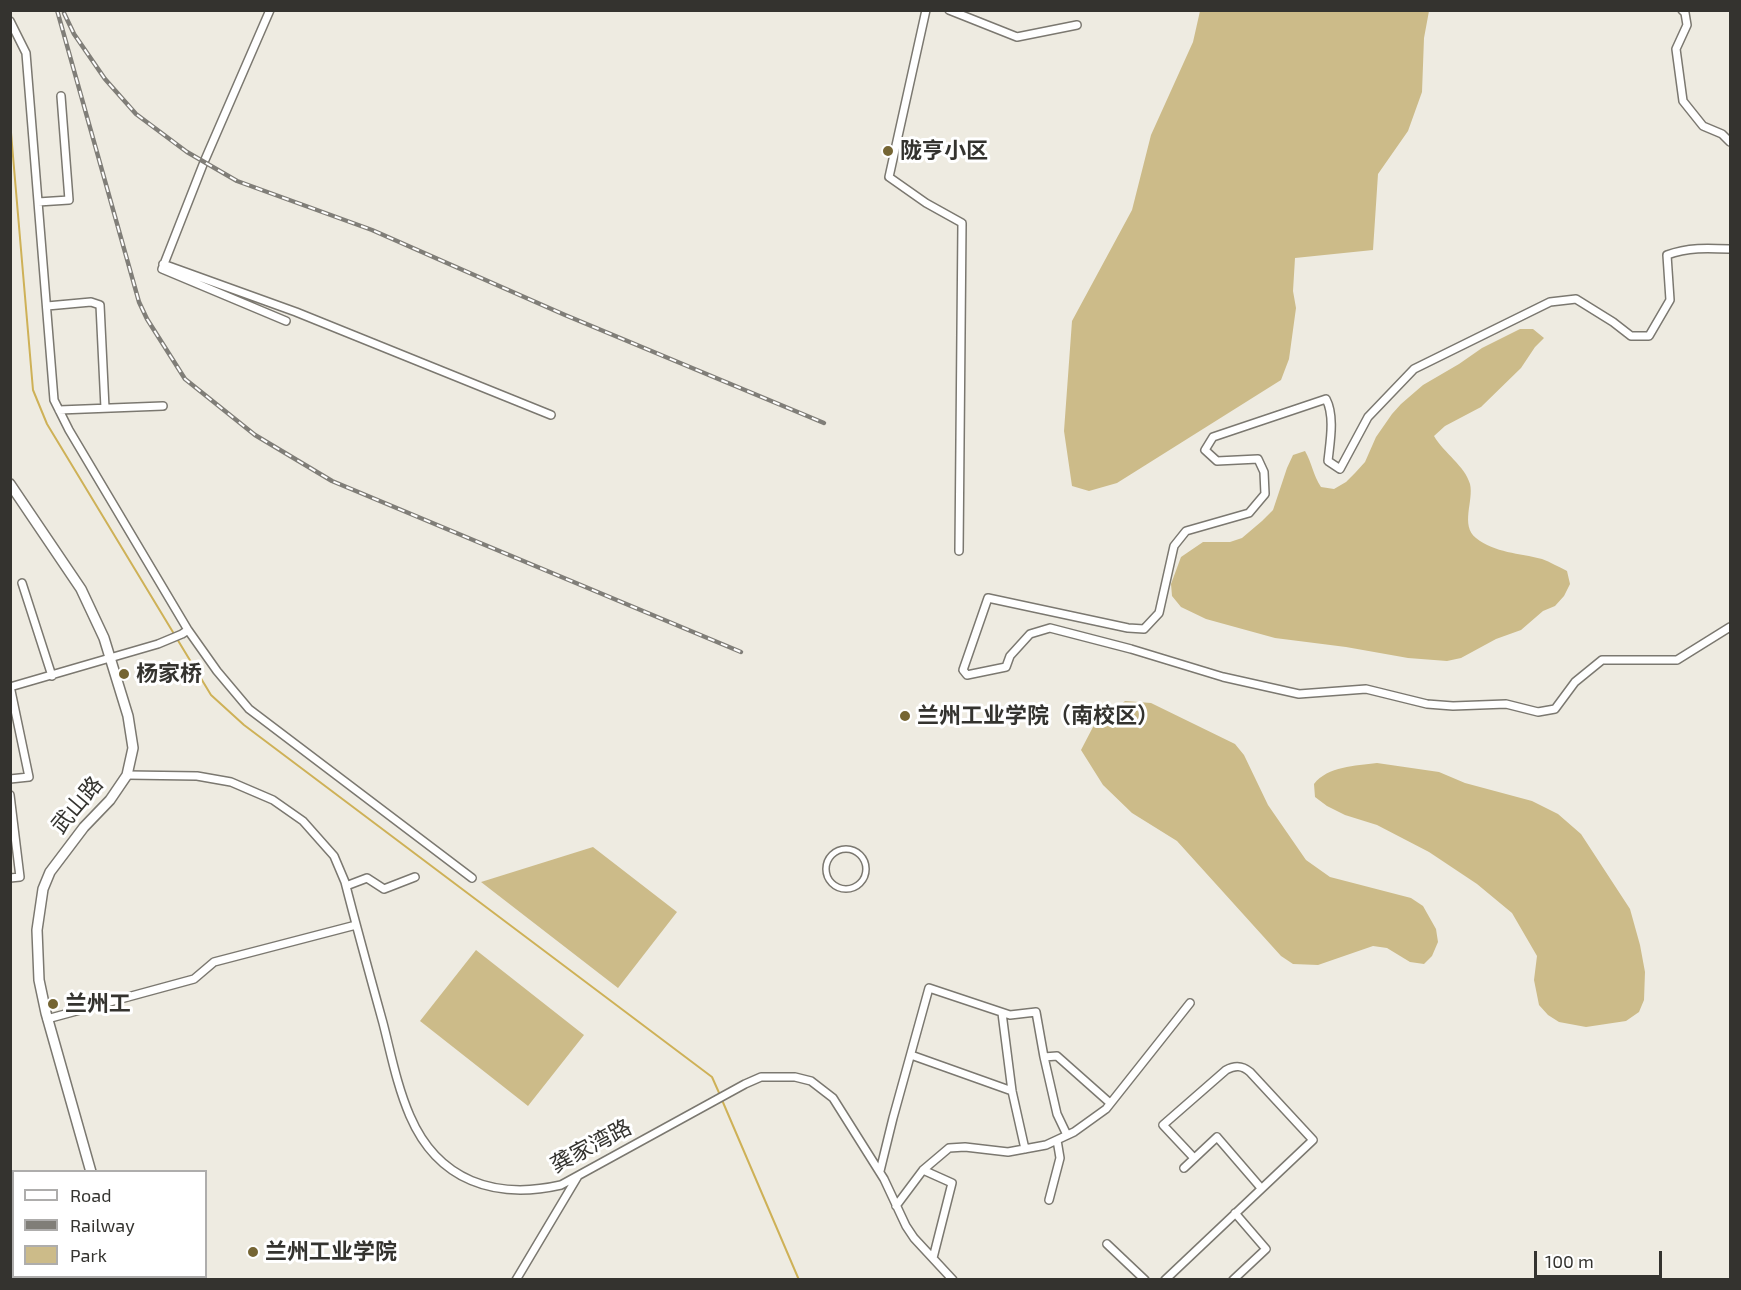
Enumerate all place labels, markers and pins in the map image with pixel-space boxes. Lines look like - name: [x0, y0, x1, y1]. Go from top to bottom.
- place label: 陇亨小区: [900, 138, 988, 164]
- marker: 陇亨小区: [881, 144, 895, 158]
- place label: 杨家桥: [136, 661, 202, 687]
- marker: 杨家桥: [117, 667, 131, 681]
- place label: 兰州工业学院（南校区）: [917, 703, 1159, 729]
- marker: 兰州工业学院（南校区）: [898, 709, 912, 723]
- place label: 兰州工: [65, 991, 131, 1017]
- marker: 兰州工: [46, 997, 60, 1011]
- place label: 兰州工业学院: [265, 1239, 397, 1265]
- marker: 兰州工业学院: [246, 1245, 260, 1259]

